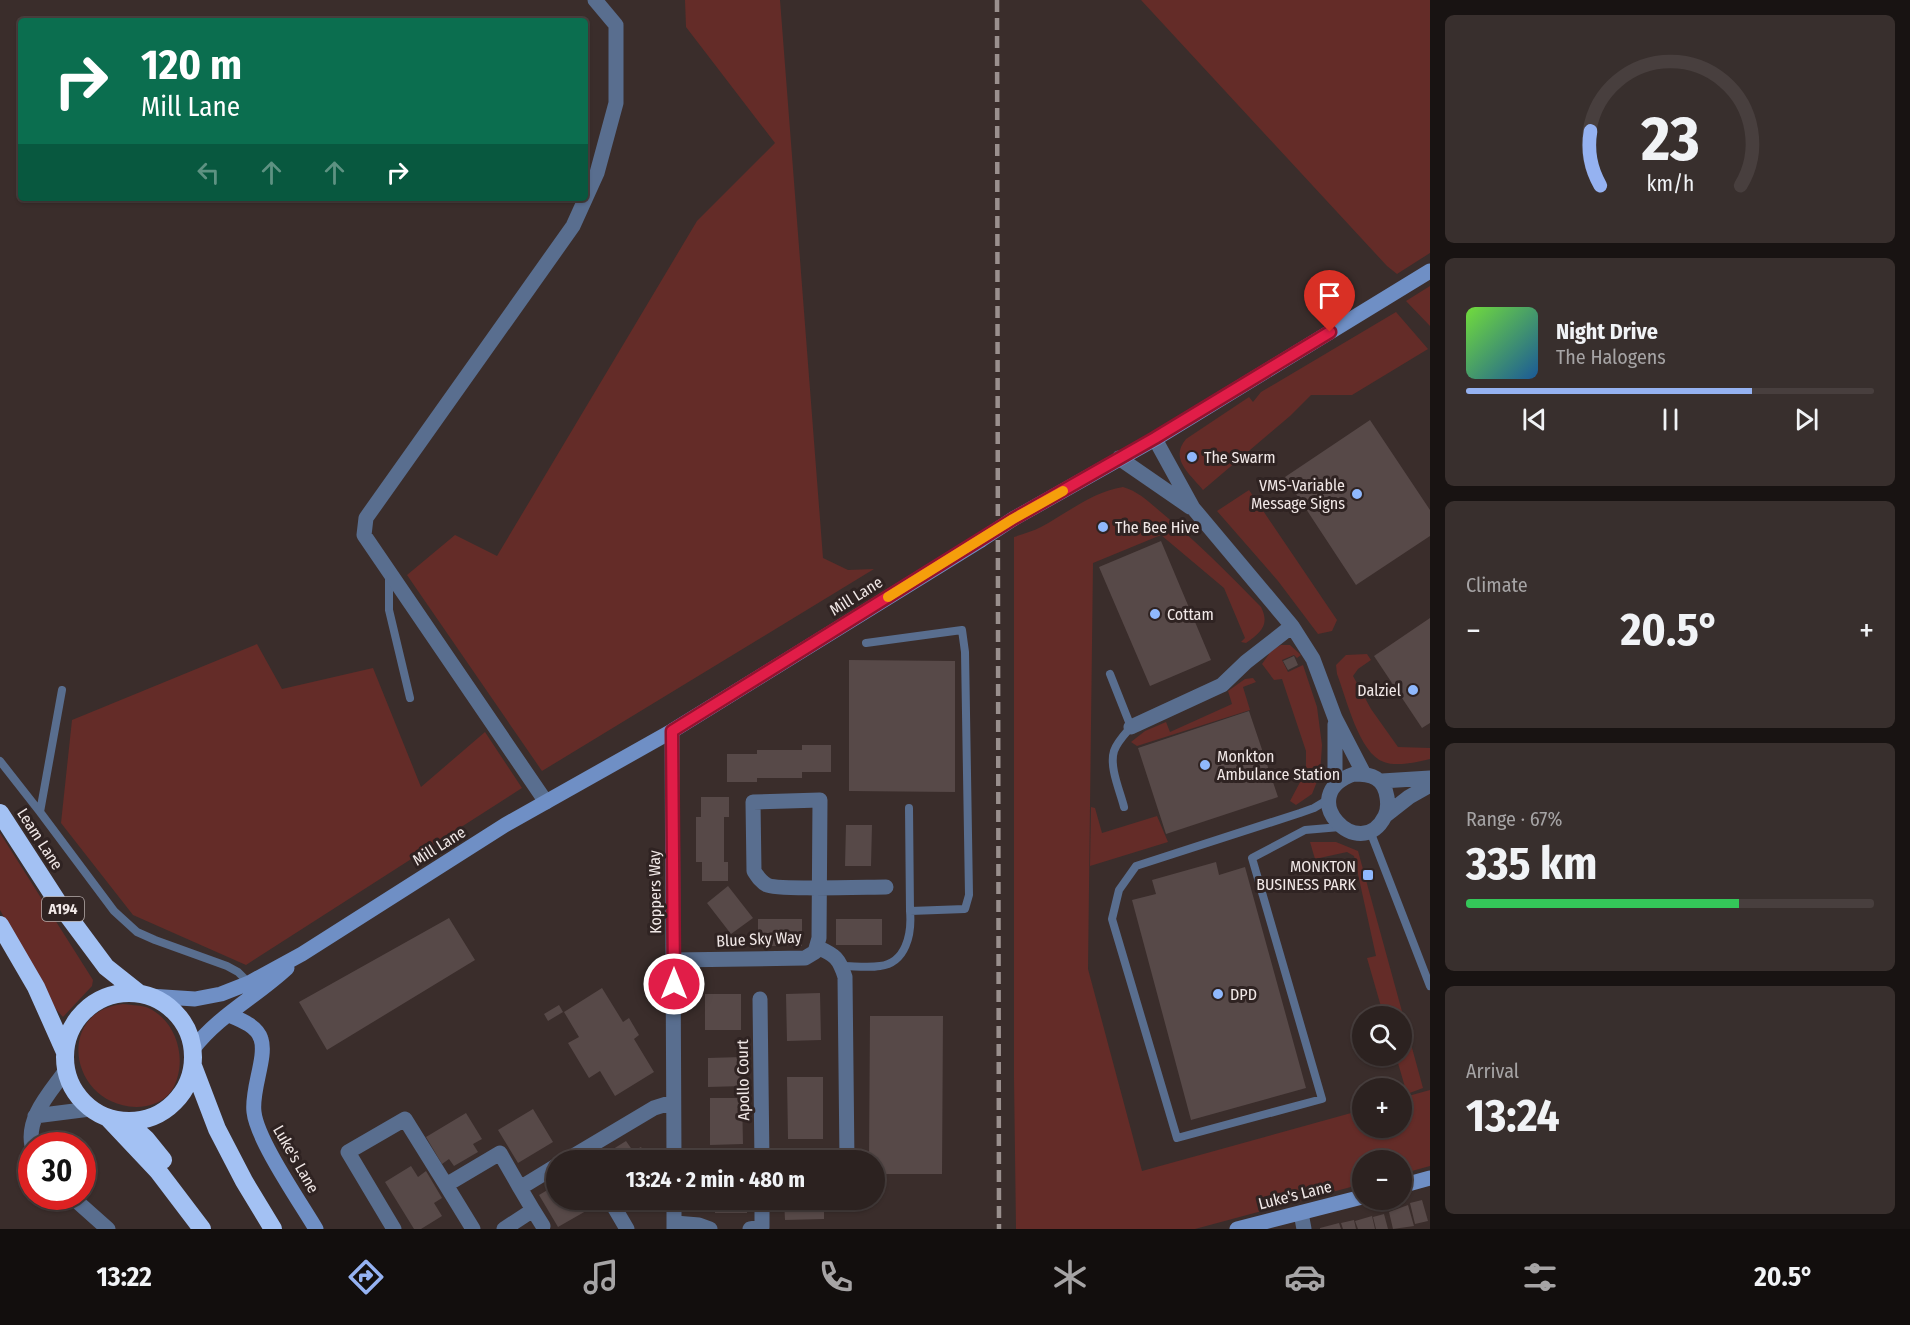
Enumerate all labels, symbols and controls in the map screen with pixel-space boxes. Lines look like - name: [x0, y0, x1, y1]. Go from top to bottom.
- text: 120 m: [141, 40, 242, 90]
- icon: right: [42, 42, 120, 120]
- text: Mill Lane: [141, 91, 240, 123]
- text: 23: [1640, 102, 1699, 177]
- icon: left: [192, 156, 225, 189]
- icon: ahead: [255, 156, 288, 189]
- icon: ahead: [318, 156, 351, 189]
- icon: right: [381, 156, 414, 189]
- text: km/h: [1646, 171, 1694, 197]
- pin: [1304, 270, 1355, 332]
- icon: arrive: [1313, 279, 1346, 312]
- text: Night Drive: [1556, 318, 1658, 345]
- text: The Halogens: [1556, 345, 1666, 369]
- icon: previous: [1518, 403, 1551, 436]
- icon: pause: [1654, 403, 1687, 436]
- icon: next: [1790, 403, 1823, 436]
- place label: The Swarm: [1204, 448, 1275, 467]
- marker: The Swarm: [1185, 450, 1199, 464]
- place label: VMS-Variable Message Signs: [1251, 476, 1345, 513]
- marker: VMS-Variable Message Signs: [1350, 487, 1364, 501]
- place label: The Bee Hive: [1115, 518, 1200, 537]
- marker: The Bee Hive: [1096, 520, 1110, 534]
- street label: Mill Lane: [826, 572, 886, 620]
- text: Climate: [1466, 573, 1528, 597]
- text: 20.5°: [1620, 603, 1719, 657]
- place label: Cottam: [1167, 605, 1214, 624]
- marker: Cottam: [1148, 607, 1162, 621]
- text: −: [1466, 611, 1481, 651]
- text: +: [1859, 611, 1874, 651]
- place label: Dalziel: [1357, 681, 1401, 700]
- marker: Dalziel: [1406, 683, 1420, 697]
- place label: Monkton Ambulance Station: [1217, 747, 1340, 784]
- marker: Monkton Ambulance Station: [1198, 758, 1212, 772]
- street label: Leam Lane: [13, 805, 67, 873]
- text: Range · 67%: [1466, 807, 1562, 831]
- street label: Mill Lane: [409, 822, 469, 870]
- text: 335 km: [1466, 837, 1597, 891]
- street label: Koppers Way: [645, 849, 665, 934]
- place label: MONKTON BUSINESS PARK: [1256, 857, 1357, 894]
- marker: MONKTON BUSINESS PARK: [1361, 868, 1375, 882]
- road number: A194: [42, 897, 84, 921]
- street label: Blue Sky Way: [716, 927, 803, 951]
- position arrow: [642, 952, 706, 1016]
- place label: DPD: [1230, 985, 1257, 1004]
- marker: DPD: [1211, 987, 1225, 1001]
- map controls: [1352, 1006, 1412, 1210]
- button: search: [1352, 1006, 1412, 1066]
- street label: Apollo Court: [733, 1038, 753, 1121]
- text: Arrival: [1466, 1059, 1519, 1083]
- button: +: [1352, 1078, 1412, 1138]
- text: 13:24: [1466, 1089, 1560, 1143]
- street label: Luke's Lane: [269, 1122, 323, 1196]
- speed limit sign: 30: [18, 1132, 96, 1210]
- button: −: [1352, 1150, 1412, 1210]
- text: 13:24 · 2 min · 480 m: [626, 1166, 805, 1193]
- street label: Luke's Lane: [1256, 1177, 1334, 1213]
- icon: directions: [345, 1256, 387, 1298]
- icon: music: [580, 1256, 622, 1298]
- icon: phone: [815, 1256, 857, 1298]
- icon: climate: [1049, 1256, 1091, 1298]
- icon: car: [1284, 1256, 1326, 1298]
- icon: filters: [1519, 1256, 1561, 1298]
- text: 13:22: [96, 1261, 152, 1293]
- text: 20.5°: [1754, 1261, 1814, 1293]

